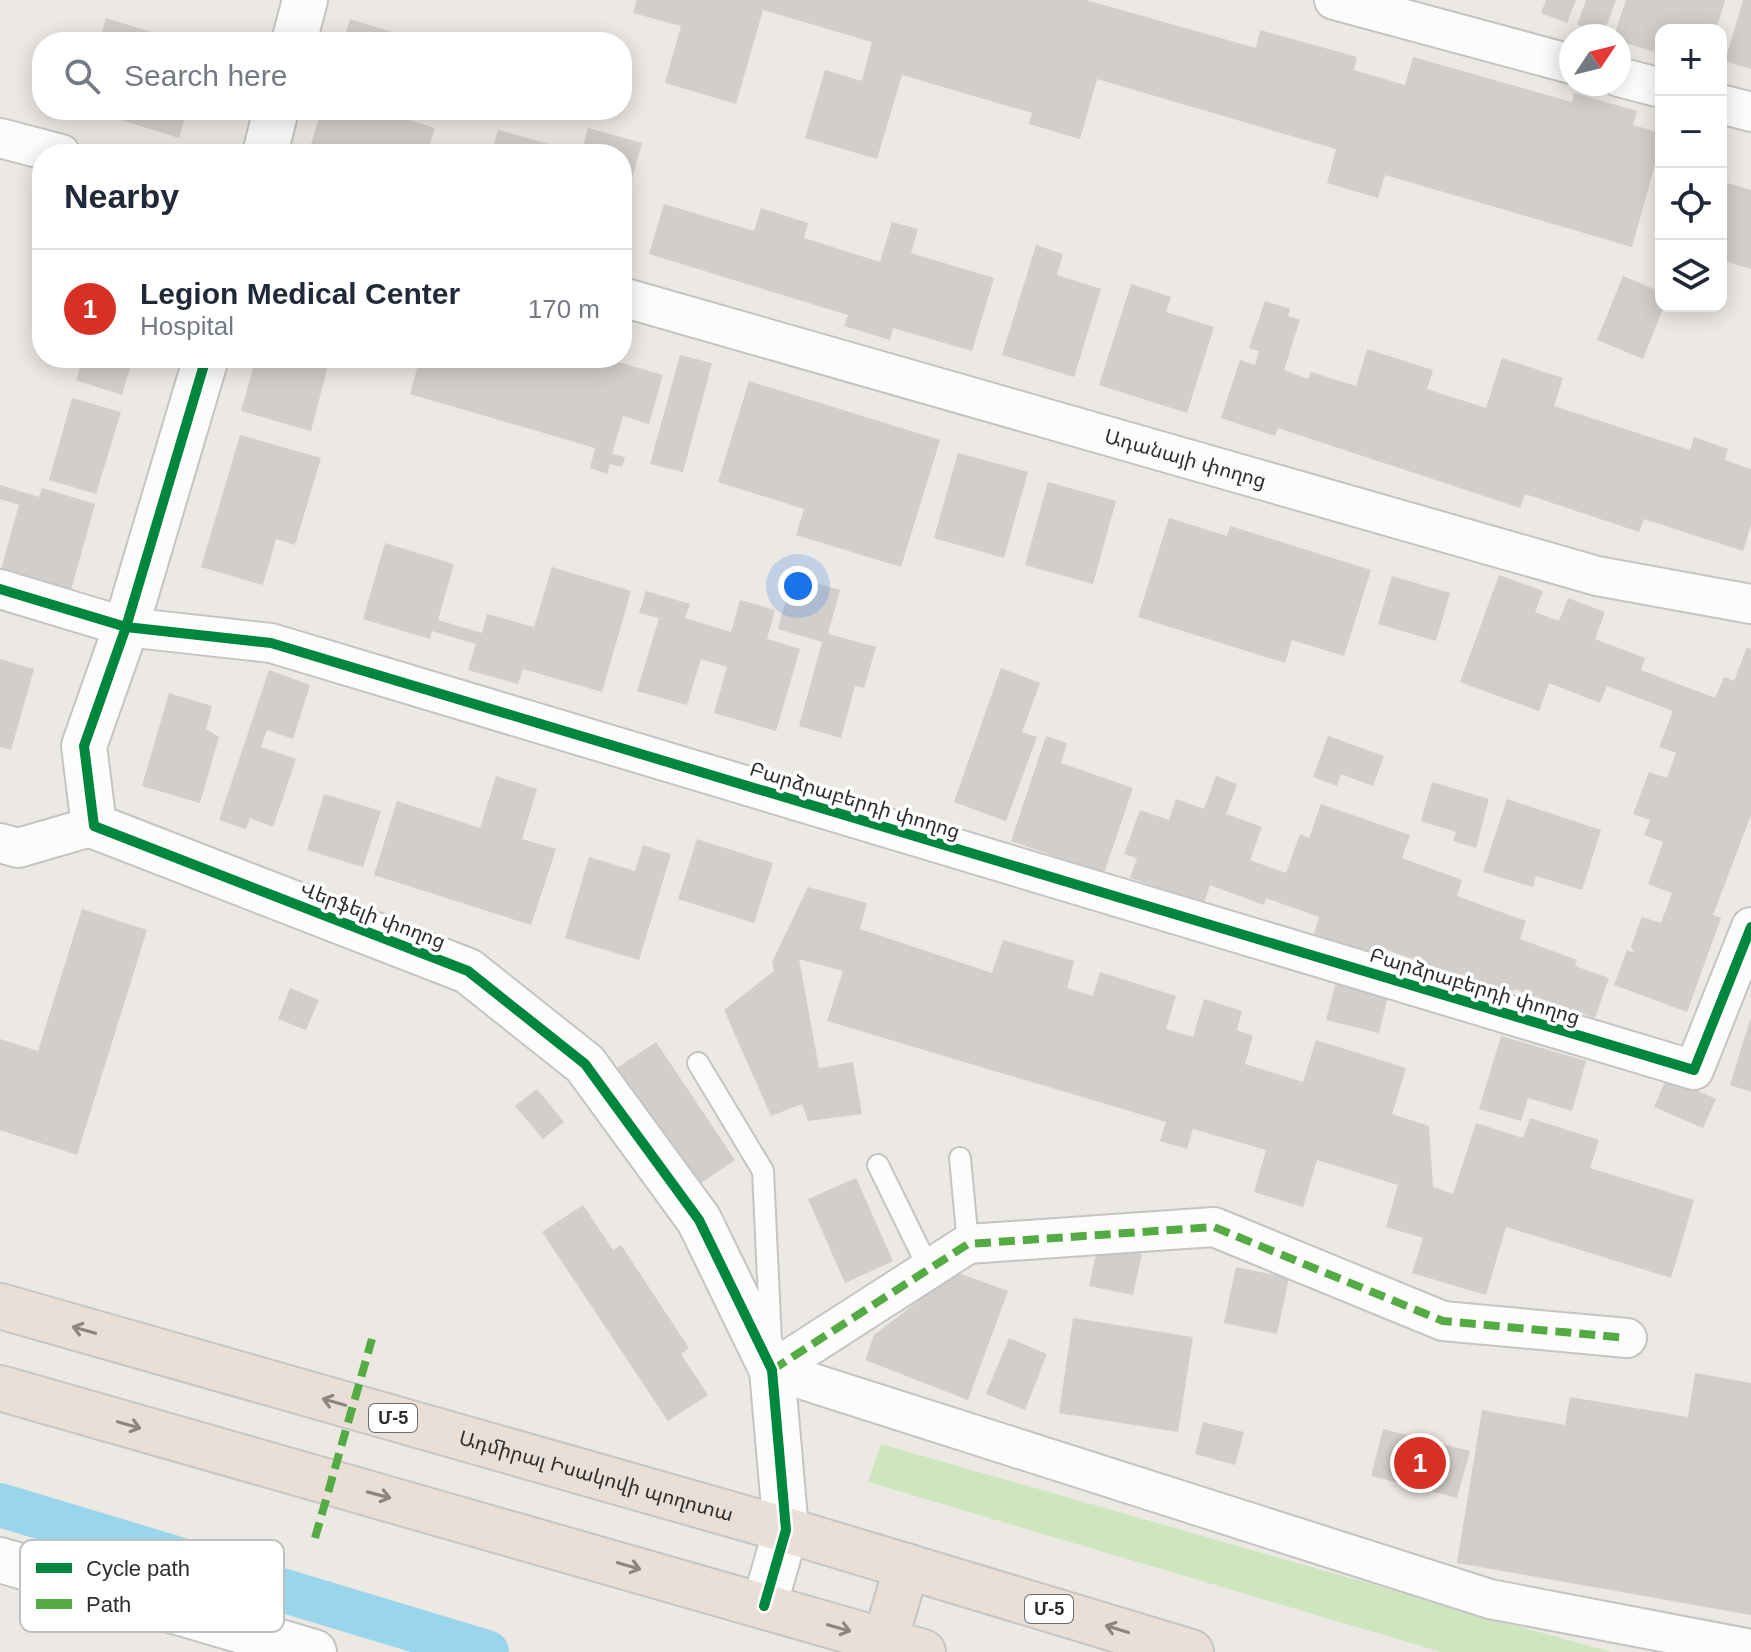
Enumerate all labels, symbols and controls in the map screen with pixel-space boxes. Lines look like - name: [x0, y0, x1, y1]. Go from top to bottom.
- north arrow: [1559, 24, 1631, 96]
- map controls: [1655, 24, 1727, 312]
- button: +: [1655, 24, 1727, 96]
- search box: [32, 32, 632, 120]
- icon: search: [60, 54, 104, 98]
- text: Search here: [124, 59, 287, 92]
- button: −: [1655, 96, 1727, 168]
- button: locate: [1655, 168, 1727, 240]
- text: Nearby: [64, 177, 179, 215]
- button: layers: [1655, 240, 1727, 312]
- text: Legion Medical Center: [140, 277, 460, 310]
- text: 1: [83, 294, 97, 324]
- text: 170 m: [528, 294, 600, 324]
- text: Hospital: [140, 311, 234, 341]
- street label: Ադանայի փողոց: [1102, 425, 1269, 493]
- your location: [778, 566, 818, 606]
- street label: Բարձրաբերդի փողոց: [747, 758, 963, 843]
- street label: Վերֆելի փողոց: [297, 877, 449, 954]
- street label: Բարձրաբերդի փողոց: [1367, 944, 1583, 1029]
- one-way arrow: [72, 1322, 98, 1337]
- one-way arrow: [322, 1393, 347, 1408]
- road number: Մ-5: [369, 1404, 417, 1432]
- one-way arrow: [115, 1418, 141, 1433]
- street label: Ադմիրալ Իսակովի պողոտա: [457, 1426, 736, 1525]
- pin: 1: [1394, 1433, 1446, 1493]
- one-way arrow: [366, 1488, 392, 1503]
- legend: [20, 1540, 284, 1632]
- text: Cycle path: [86, 1556, 190, 1581]
- one-way arrow: [616, 1560, 642, 1575]
- text: Path: [86, 1592, 131, 1617]
- road number: Մ-5: [1025, 1595, 1073, 1623]
- one-way arrow: [825, 1621, 851, 1636]
- one-way arrow: [1104, 1621, 1130, 1636]

